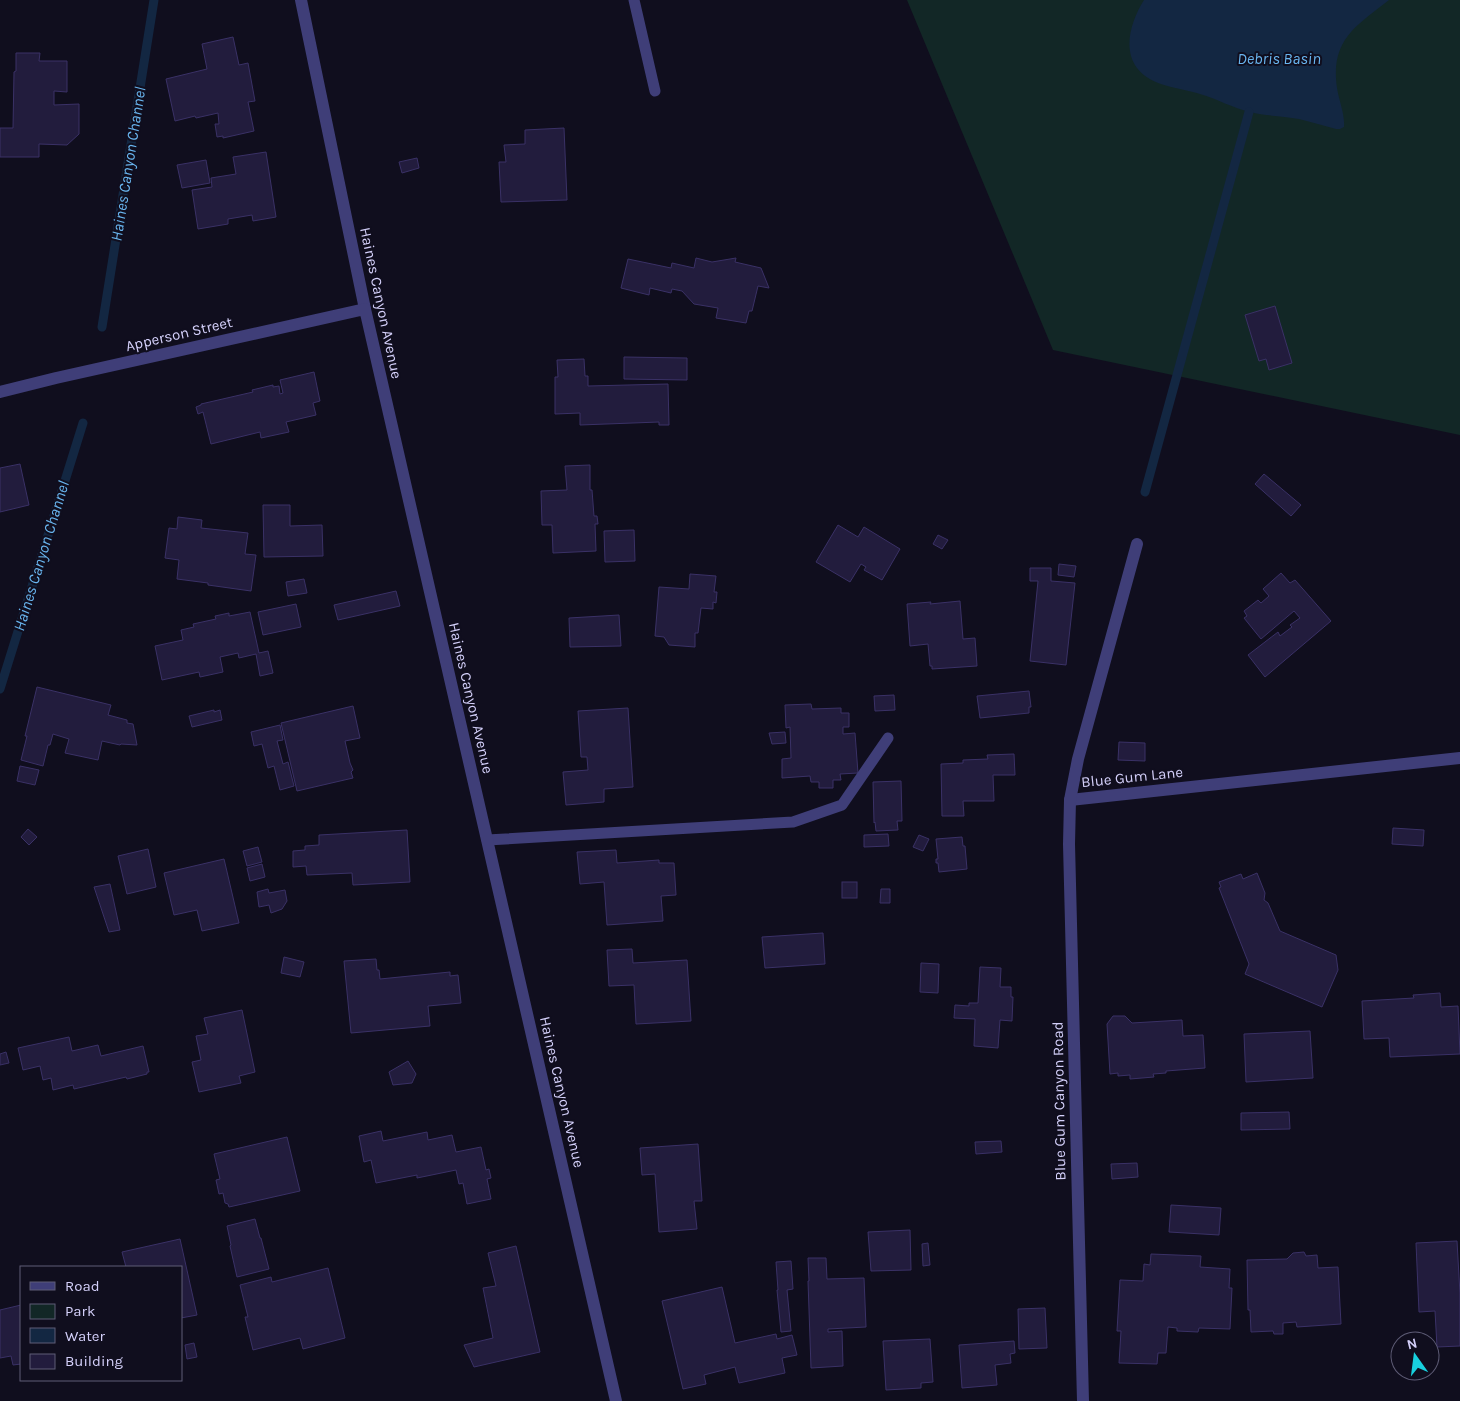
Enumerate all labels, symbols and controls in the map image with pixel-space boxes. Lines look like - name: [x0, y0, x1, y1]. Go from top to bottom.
- water label: Debris Basin: [1237, 49, 1321, 68]
- water label: Haines Canyon Channel: [106, 85, 150, 243]
- street label: Haines Canyon Avenue: [356, 226, 406, 380]
- street label: Apperson Street: [124, 313, 235, 355]
- water label: Haines Canyon Channel: [9, 479, 73, 633]
- street label: Haines Canyon Avenue: [445, 621, 497, 775]
- street label: Blue Gum Lane: [1080, 763, 1184, 791]
- street label: Haines Canyon Avenue: [536, 1015, 588, 1169]
- street label: Blue Gum Canyon Road: [1049, 1021, 1069, 1181]
- legend: [20, 1266, 182, 1381]
- text: Road: [65, 1277, 100, 1295]
- text: Park: [65, 1302, 95, 1320]
- text: Water: [65, 1327, 106, 1345]
- north arrow: [1390, 1331, 1440, 1381]
- text: N: [1405, 1334, 1419, 1353]
- text: Building: [65, 1352, 123, 1370]

